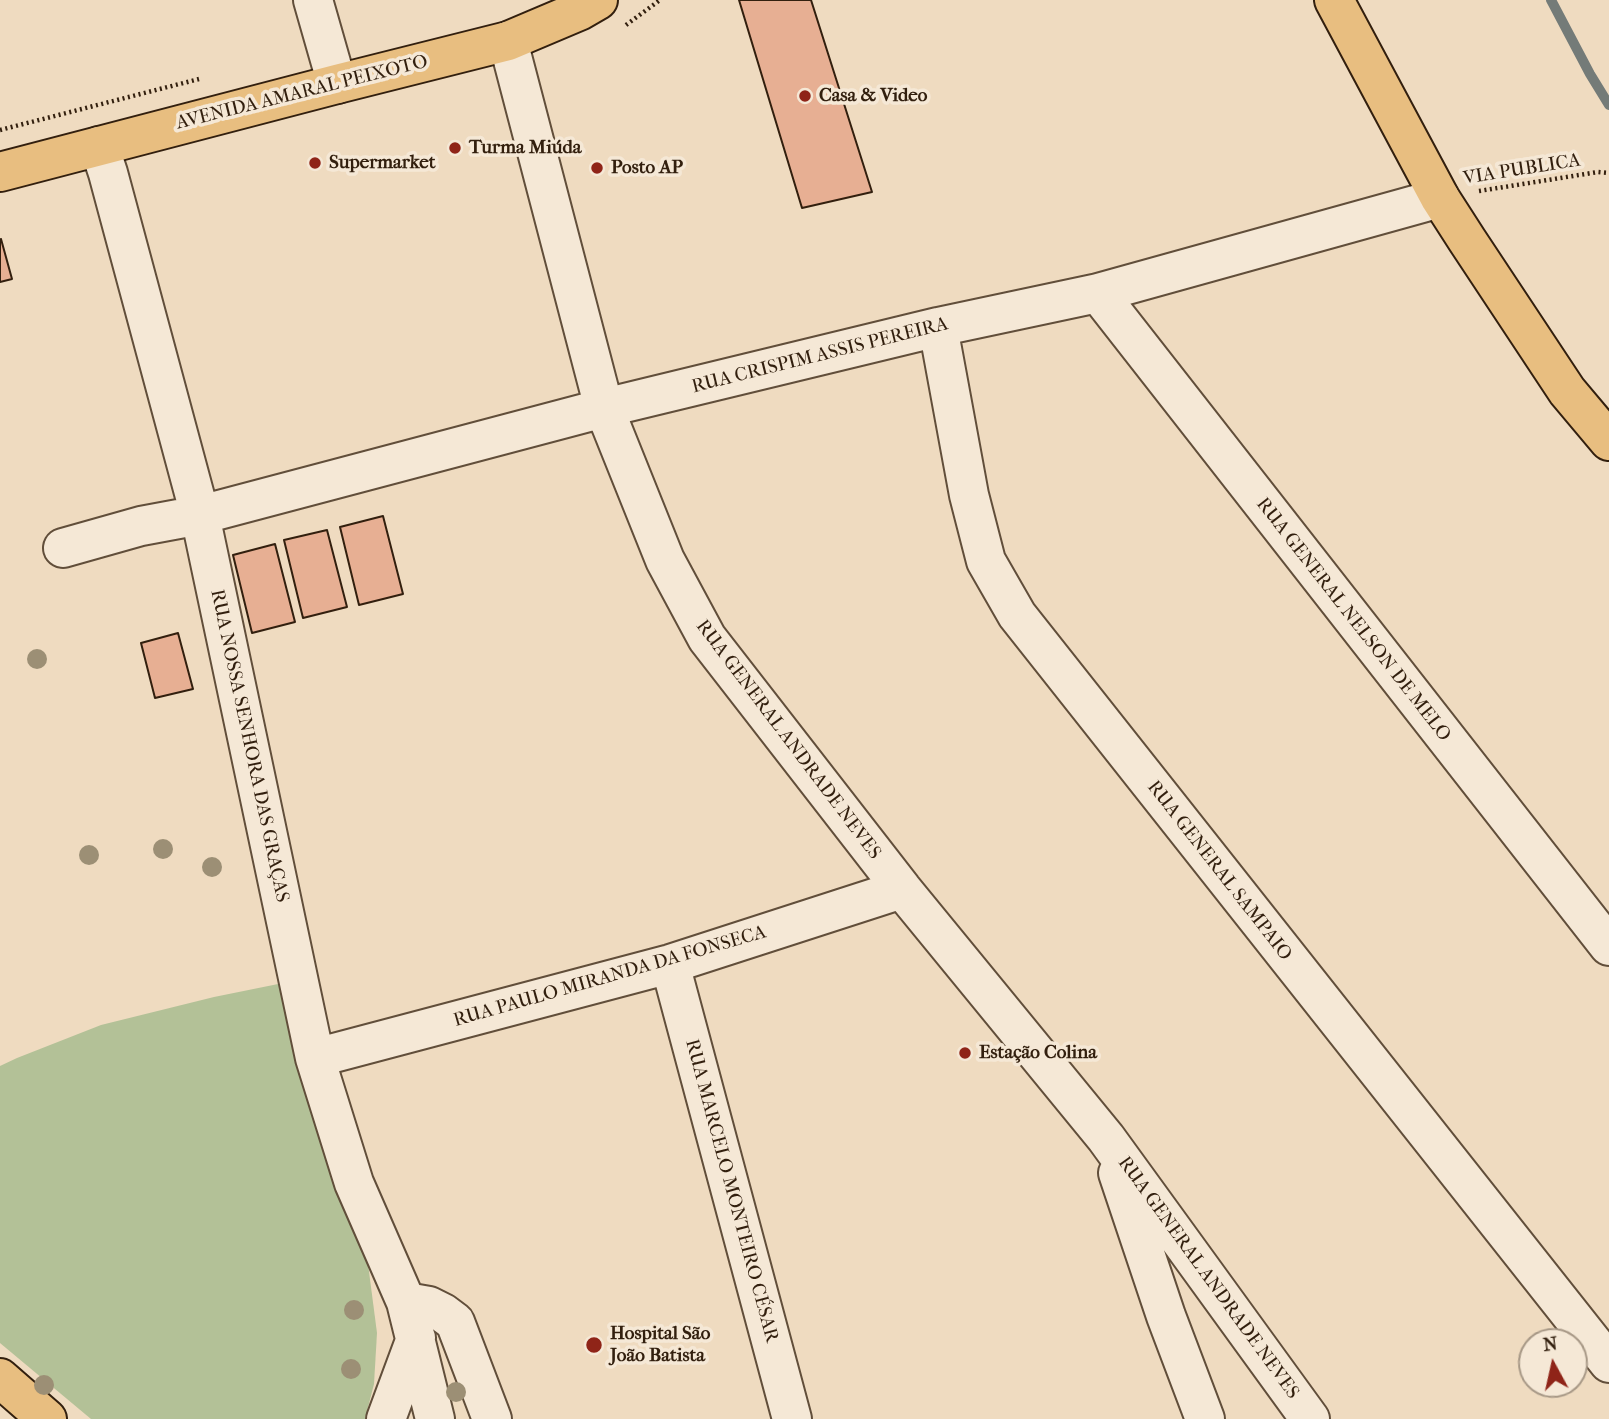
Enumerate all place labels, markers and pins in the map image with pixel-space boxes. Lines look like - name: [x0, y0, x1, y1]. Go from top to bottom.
- place label: Casa & Video: [819, 85, 927, 107]
- marker: Casa & Video: [797, 88, 813, 104]
- place label: Turma Miúda: [469, 137, 582, 159]
- marker: Turma Miúda: [447, 140, 463, 156]
- place label: Supermarket: [329, 152, 435, 174]
- marker: Supermarket: [307, 155, 323, 171]
- place label: Posto AP: [611, 157, 683, 179]
- marker: Posto AP: [589, 160, 605, 176]
- place label: Estação Colina: [979, 1042, 1097, 1064]
- marker: Estação Colina: [957, 1045, 973, 1061]
- place label: Hospital São João Batista: [610, 1323, 710, 1367]
- marker: Hospital São João Batista: [584, 1335, 604, 1355]

